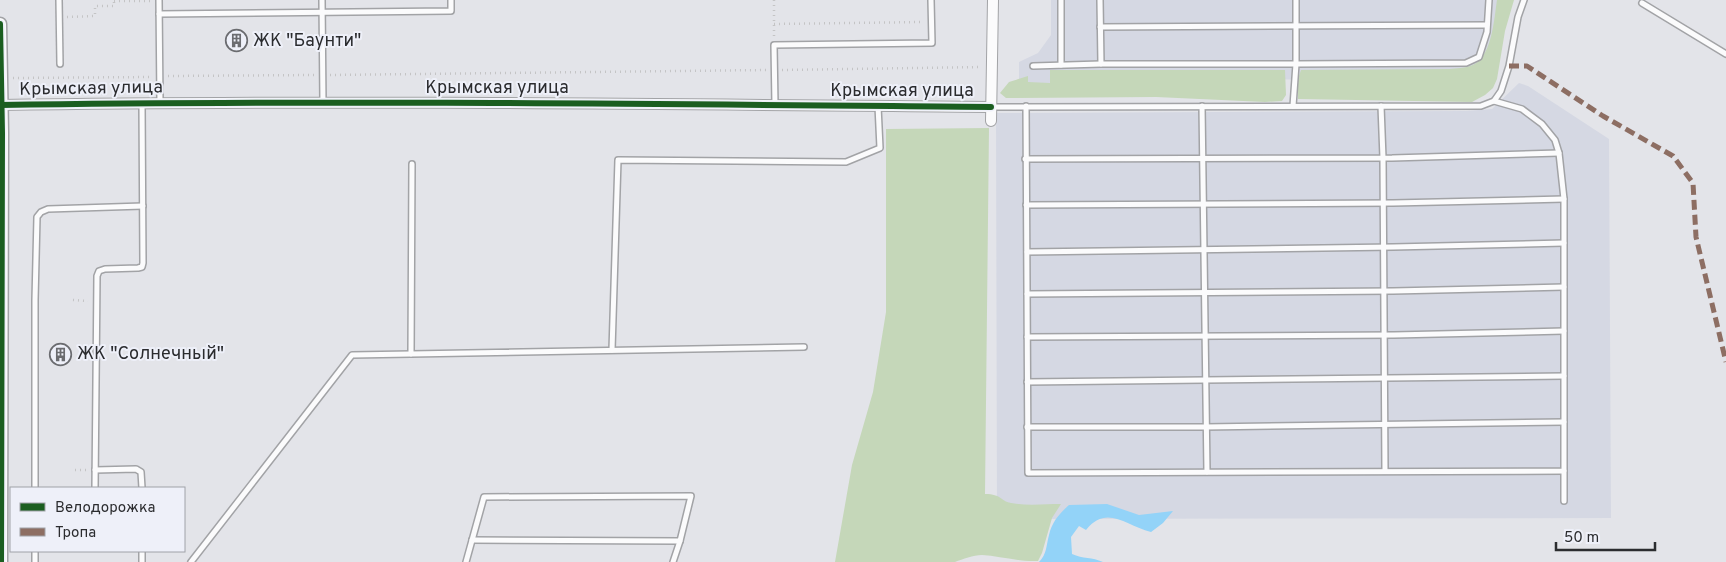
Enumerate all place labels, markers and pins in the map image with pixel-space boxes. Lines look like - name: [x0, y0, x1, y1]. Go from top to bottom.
- building icon: ЖК "Баунти": [225, 29, 249, 53]
- place label: ЖК "Баунти": [253, 30, 361, 53]
- building icon: ЖК "Солнечный": [49, 342, 73, 366]
- place label: ЖК "Солнечный": [77, 343, 224, 366]

